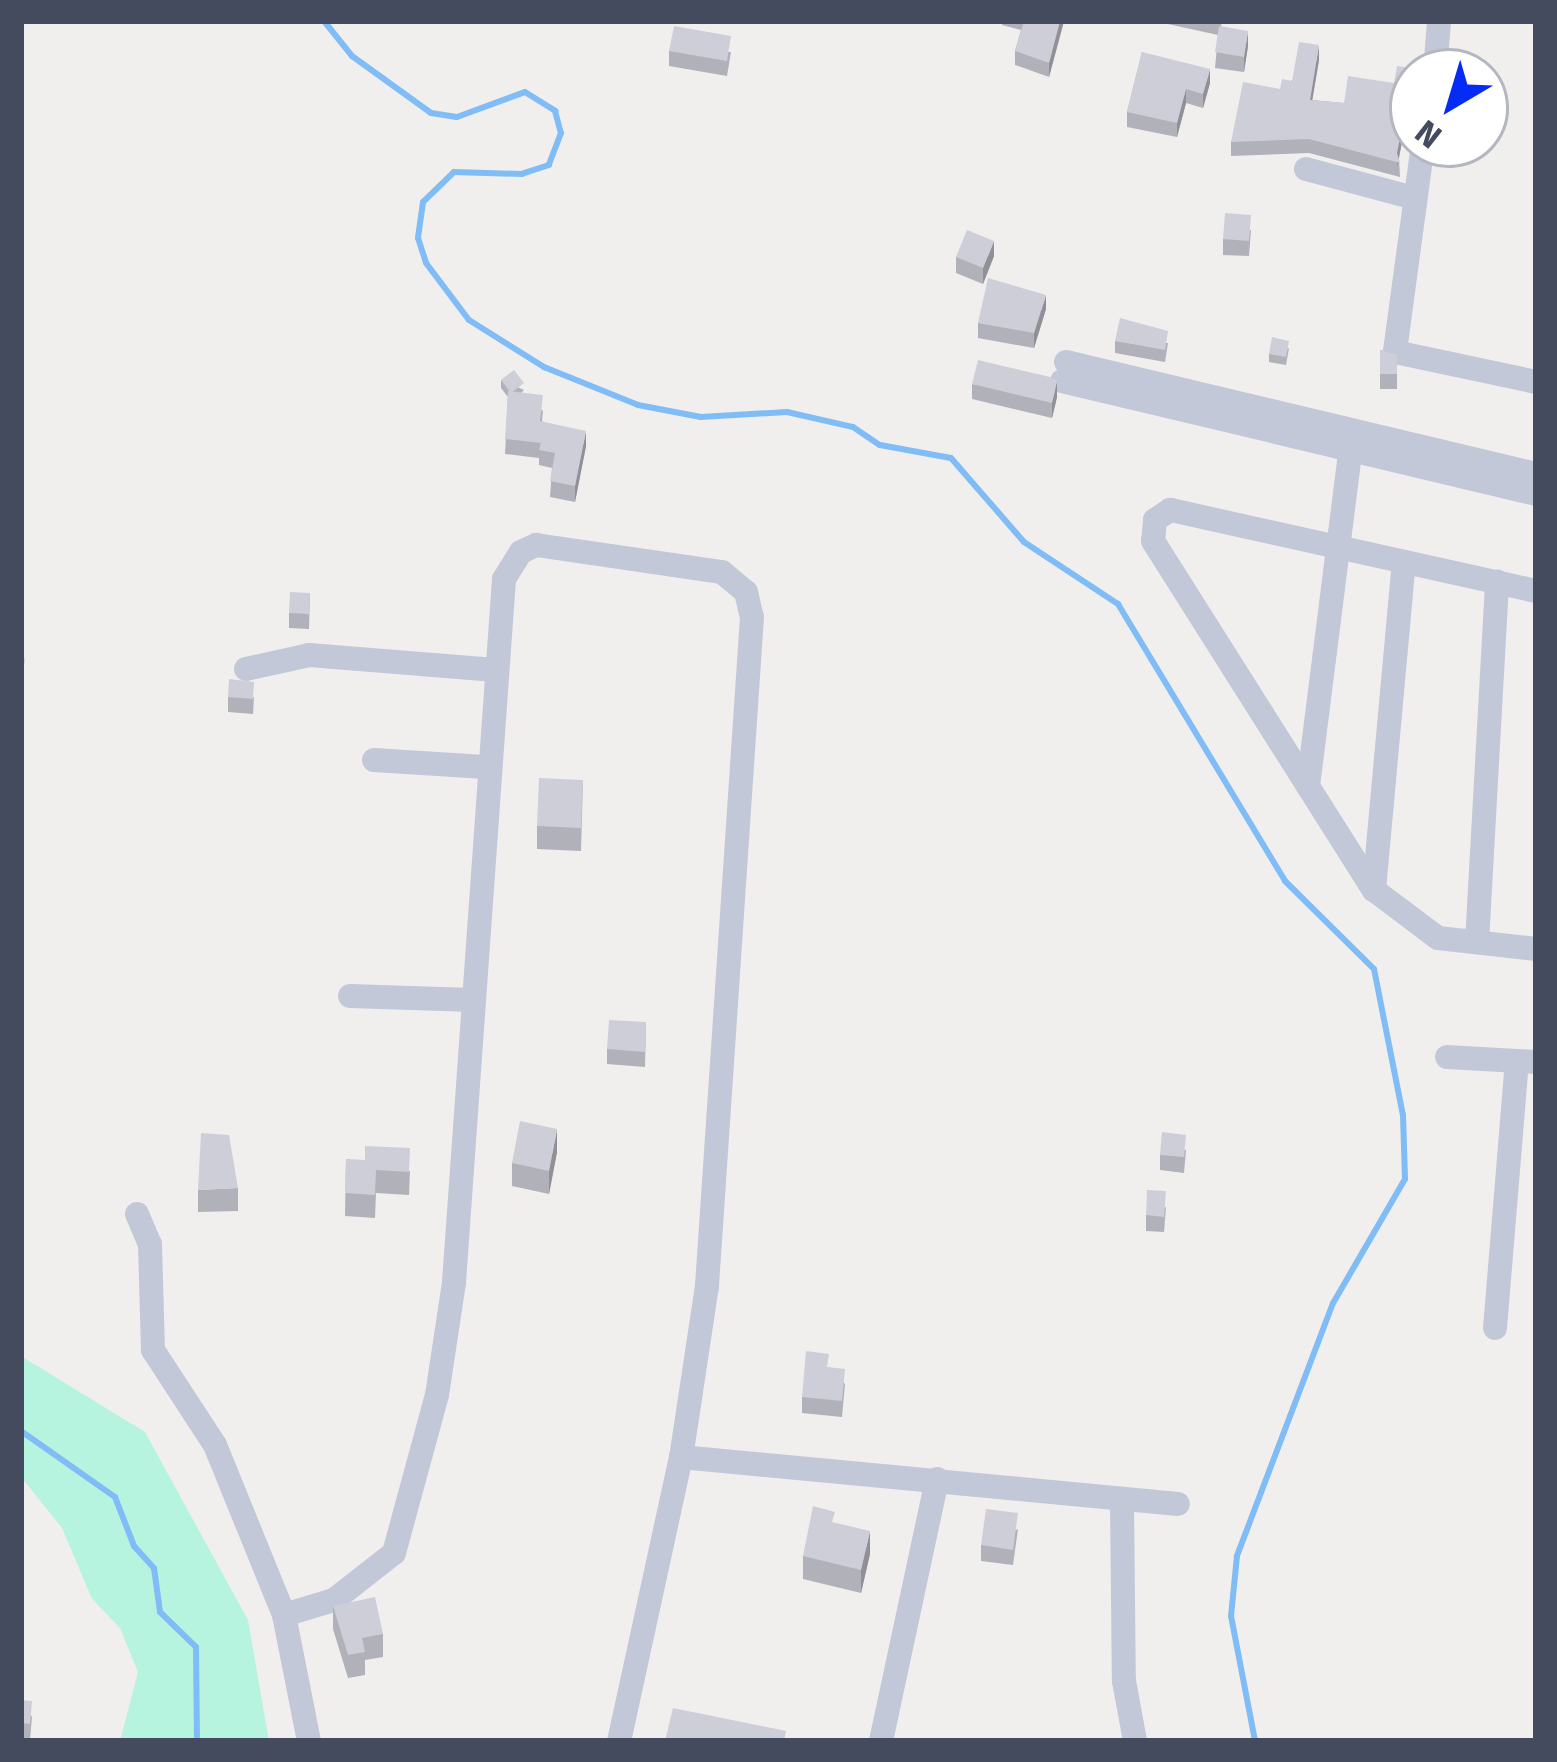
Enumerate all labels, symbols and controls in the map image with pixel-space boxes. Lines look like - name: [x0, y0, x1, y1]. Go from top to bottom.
- north arrow: [1389, 48, 1509, 168]
- text: N: [1408, 112, 1450, 157]

